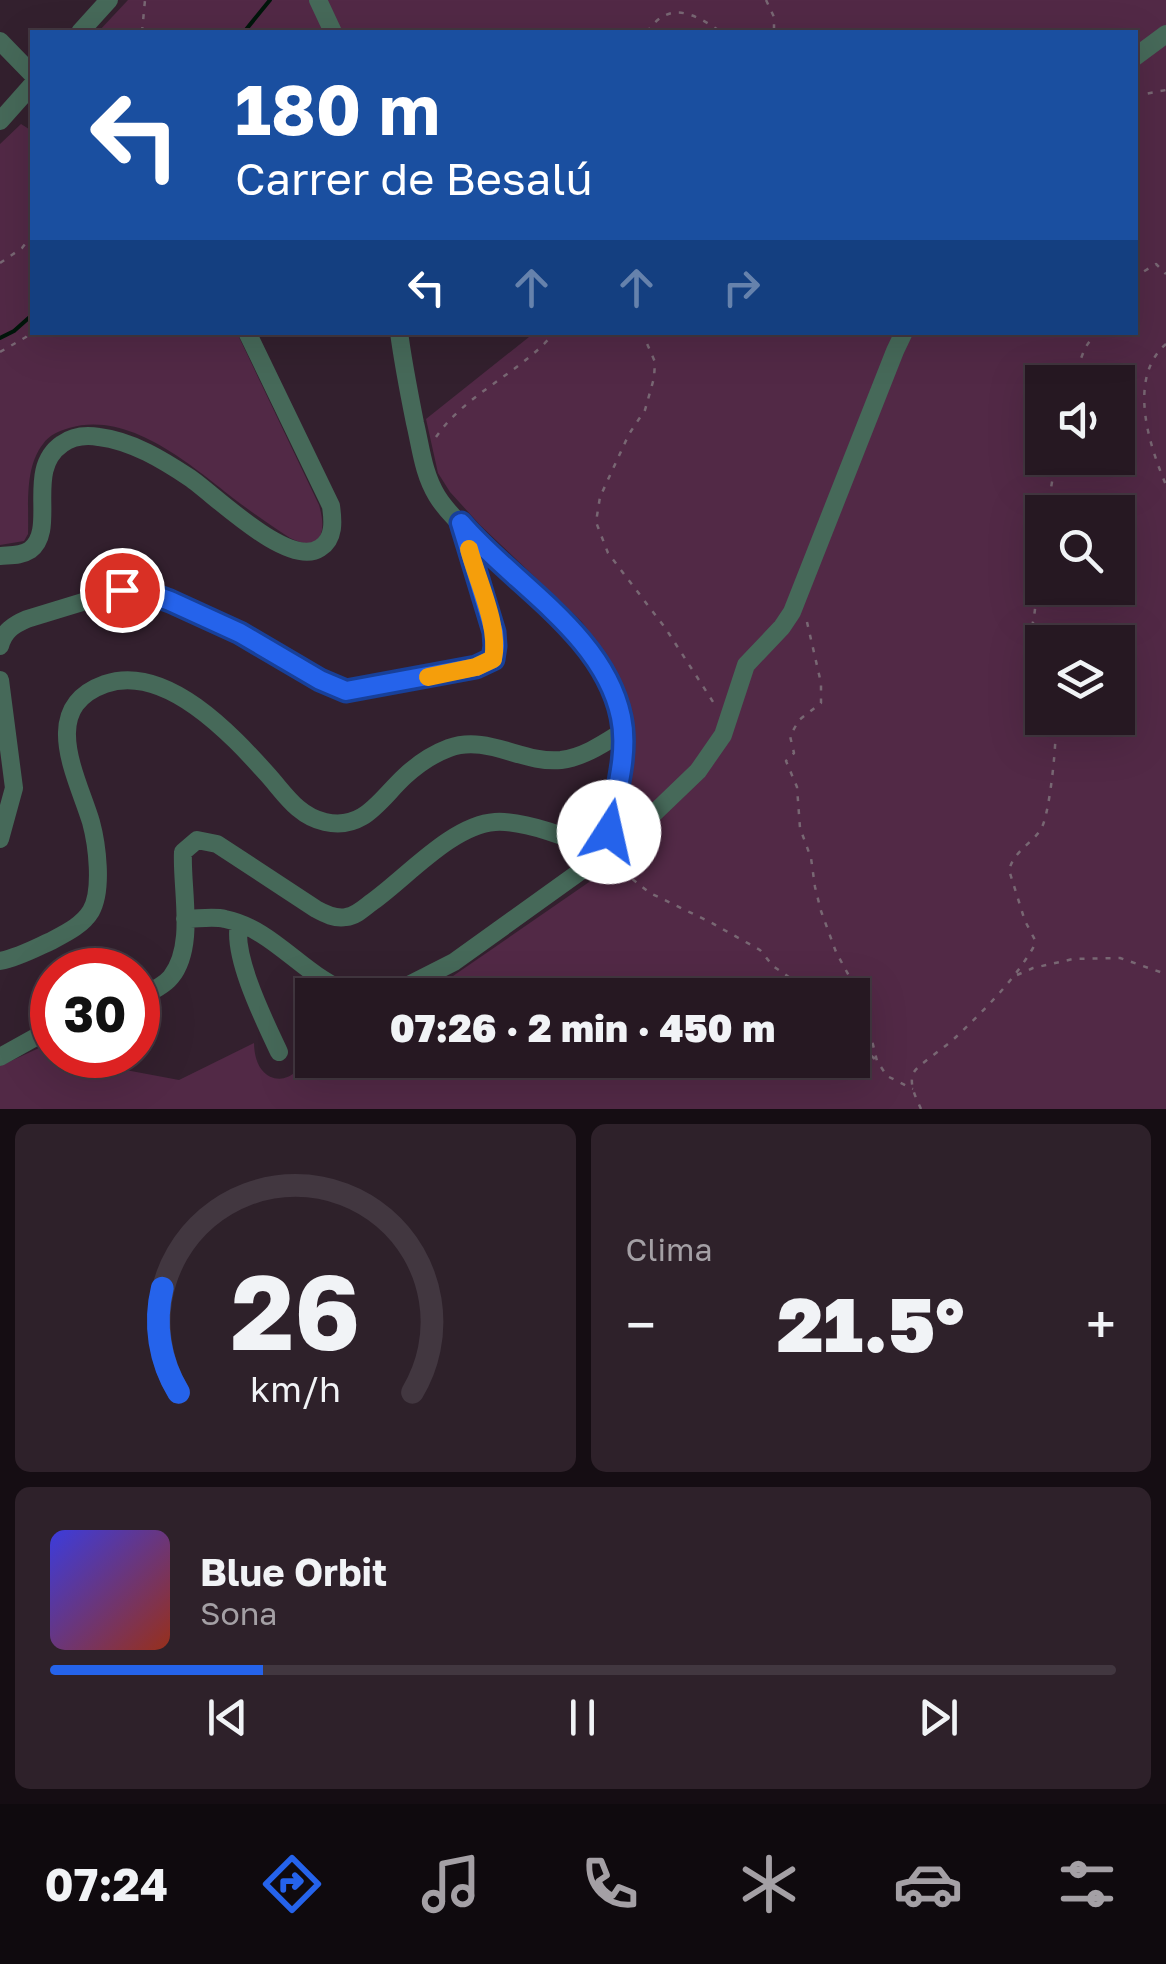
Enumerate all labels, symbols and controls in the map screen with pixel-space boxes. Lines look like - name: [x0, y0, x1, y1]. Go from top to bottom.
- text: 180 m: [235, 66, 440, 150]
- icon: left: [70, 70, 200, 200]
- text: Carrer de Besalú: [235, 151, 593, 205]
- icon: left: [399, 260, 454, 315]
- icon: ahead: [504, 260, 559, 315]
- icon: ahead: [609, 260, 664, 315]
- icon: right: [714, 260, 769, 315]
- map controls: [1025, 365, 1135, 735]
- button: sound: [1025, 365, 1135, 475]
- button: search: [1025, 495, 1135, 605]
- pin: [80, 548, 165, 633]
- icon: arrive: [95, 563, 150, 618]
- button: layers: [1025, 625, 1135, 735]
- position arrow: [557, 780, 661, 884]
- speed limit sign: 30: [30, 948, 160, 1078]
- text: 07:26 · 2 min · 450 m: [390, 1005, 775, 1050]
- text: Clima: [626, 1230, 712, 1268]
- text: 26: [231, 1248, 360, 1373]
- text: 21.5°: [777, 1278, 964, 1369]
- text: −: [626, 1291, 656, 1357]
- text: +: [1086, 1291, 1116, 1357]
- text: km/h: [250, 1367, 341, 1410]
- text: Blue Orbit: [200, 1549, 387, 1594]
- text: Sona: [200, 1594, 277, 1632]
- icon: previous: [200, 1690, 255, 1745]
- icon: pause: [555, 1690, 610, 1745]
- icon: next: [911, 1690, 966, 1745]
- icon: directions: [257, 1849, 327, 1919]
- icon: music: [416, 1849, 486, 1919]
- icon: phone: [575, 1849, 645, 1919]
- icon: climate: [734, 1849, 804, 1919]
- icon: car: [893, 1849, 963, 1919]
- icon: filters: [1052, 1849, 1122, 1919]
- text: 07:24: [44, 1857, 168, 1911]

